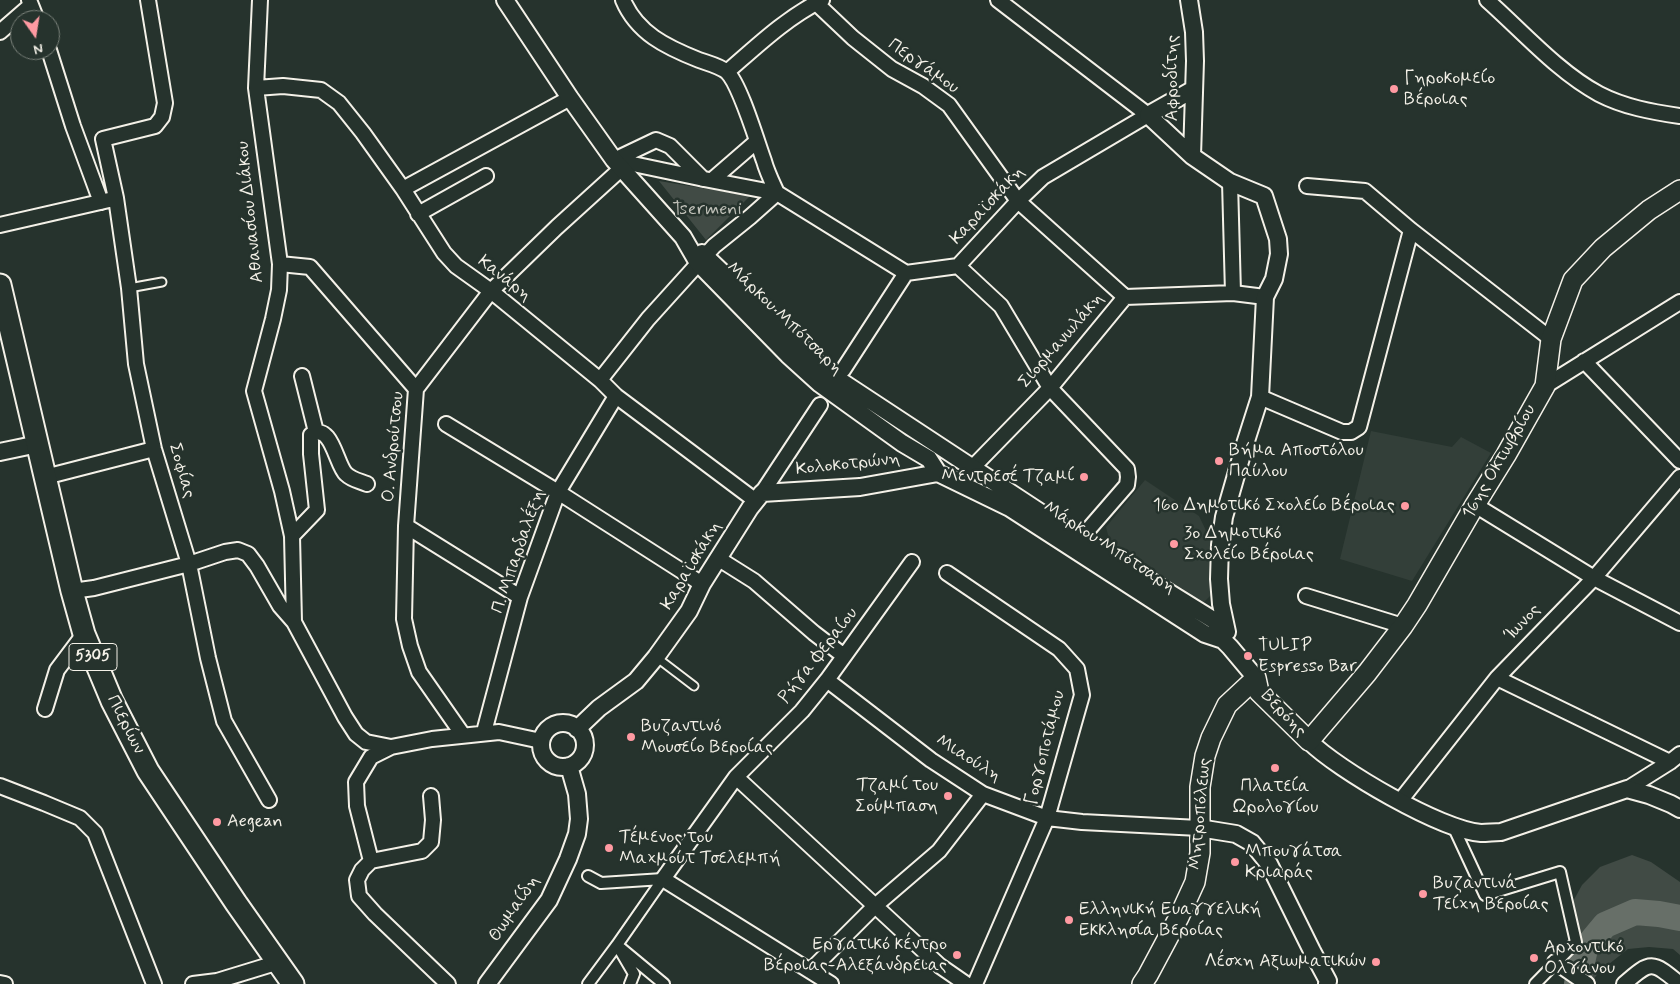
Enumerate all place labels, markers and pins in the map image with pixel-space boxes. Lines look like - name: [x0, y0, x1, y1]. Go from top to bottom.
- place label: Γηροκομείο Βέροιας: [1404, 68, 1495, 110]
- marker: Γηροκομείο Βέροιας: [1388, 83, 1400, 95]
- place label: Βήμα Αποστόλου Παύλου: [1229, 440, 1363, 482]
- marker: Βήμα Αποστόλου Παύλου: [1213, 455, 1225, 467]
- place label: Μεντρεσέ Τζαμί: [941, 466, 1074, 488]
- marker: Μεντρεσέ Τζαμί: [1078, 471, 1090, 483]
- place label: 16ο Δημοτικό Σχολείο Βέροιας: [1153, 495, 1395, 517]
- marker: 16ο Δημοτικό Σχολείο Βέροιας: [1399, 500, 1411, 512]
- place label: 3ο Δημοτικό Σχολείο Βέροιας: [1184, 523, 1314, 566]
- marker: 3ο Δημοτικό Σχολείο Βέροιας: [1168, 538, 1180, 550]
- place label: TULIP Espresso Bar: [1258, 635, 1357, 678]
- marker: TULIP Espresso Bar: [1242, 650, 1254, 662]
- place label: Βυζαντινό Μουσείο Βεροίας: [641, 716, 773, 759]
- marker: Βυζαντινό Μουσείο Βεροίας: [625, 731, 637, 743]
- marker: Πλατεία Ωρολογίου: [1269, 762, 1281, 774]
- place label: Τζαμί του Σούμπαση: [855, 775, 938, 818]
- place label: Πλατεία Ωρολογίου: [1232, 776, 1318, 819]
- marker: Τζαμί του Σούμπαση: [942, 790, 954, 802]
- place label: Aegean: [227, 811, 283, 833]
- marker: Aegean: [211, 816, 223, 828]
- place label: Τέμενος του Μαχμούτ Τσελεμπή: [619, 827, 781, 870]
- place label: Μπουγάτσα Κριαράς: [1245, 841, 1342, 884]
- marker: Τέμενος του Μαχμούτ Τσελεμπή: [603, 842, 615, 854]
- marker: Μπουγάτσα Κριαράς: [1229, 856, 1241, 868]
- place label: Βυζαντινά Τείχη Βεροίας: [1433, 873, 1549, 916]
- marker: Βυζαντινά Τείχη Βεροίας: [1417, 888, 1429, 900]
- place label: Ελληνική Ευαγγελική Εκκλησία Βεροίας: [1079, 899, 1261, 942]
- marker: Ελληνική Ευαγγελική Εκκλησία Βεροίας: [1063, 914, 1075, 926]
- place label: Εργατικό κέντρο Βέροιας-Αλεξάνδρειας: [764, 934, 947, 976]
- place label: Αρχοντικό Ολγάνου: [1544, 937, 1624, 980]
- marker: Εργατικό κέντρο Βέροιας-Αλεξάνδρειας: [951, 949, 963, 961]
- place label: Λέσχη Αξιωματικών: [1204, 951, 1366, 973]
- marker: Αρχοντικό Ολγάνου: [1528, 952, 1540, 964]
- marker: Λέσχη Αξιωματικών: [1370, 956, 1382, 968]

